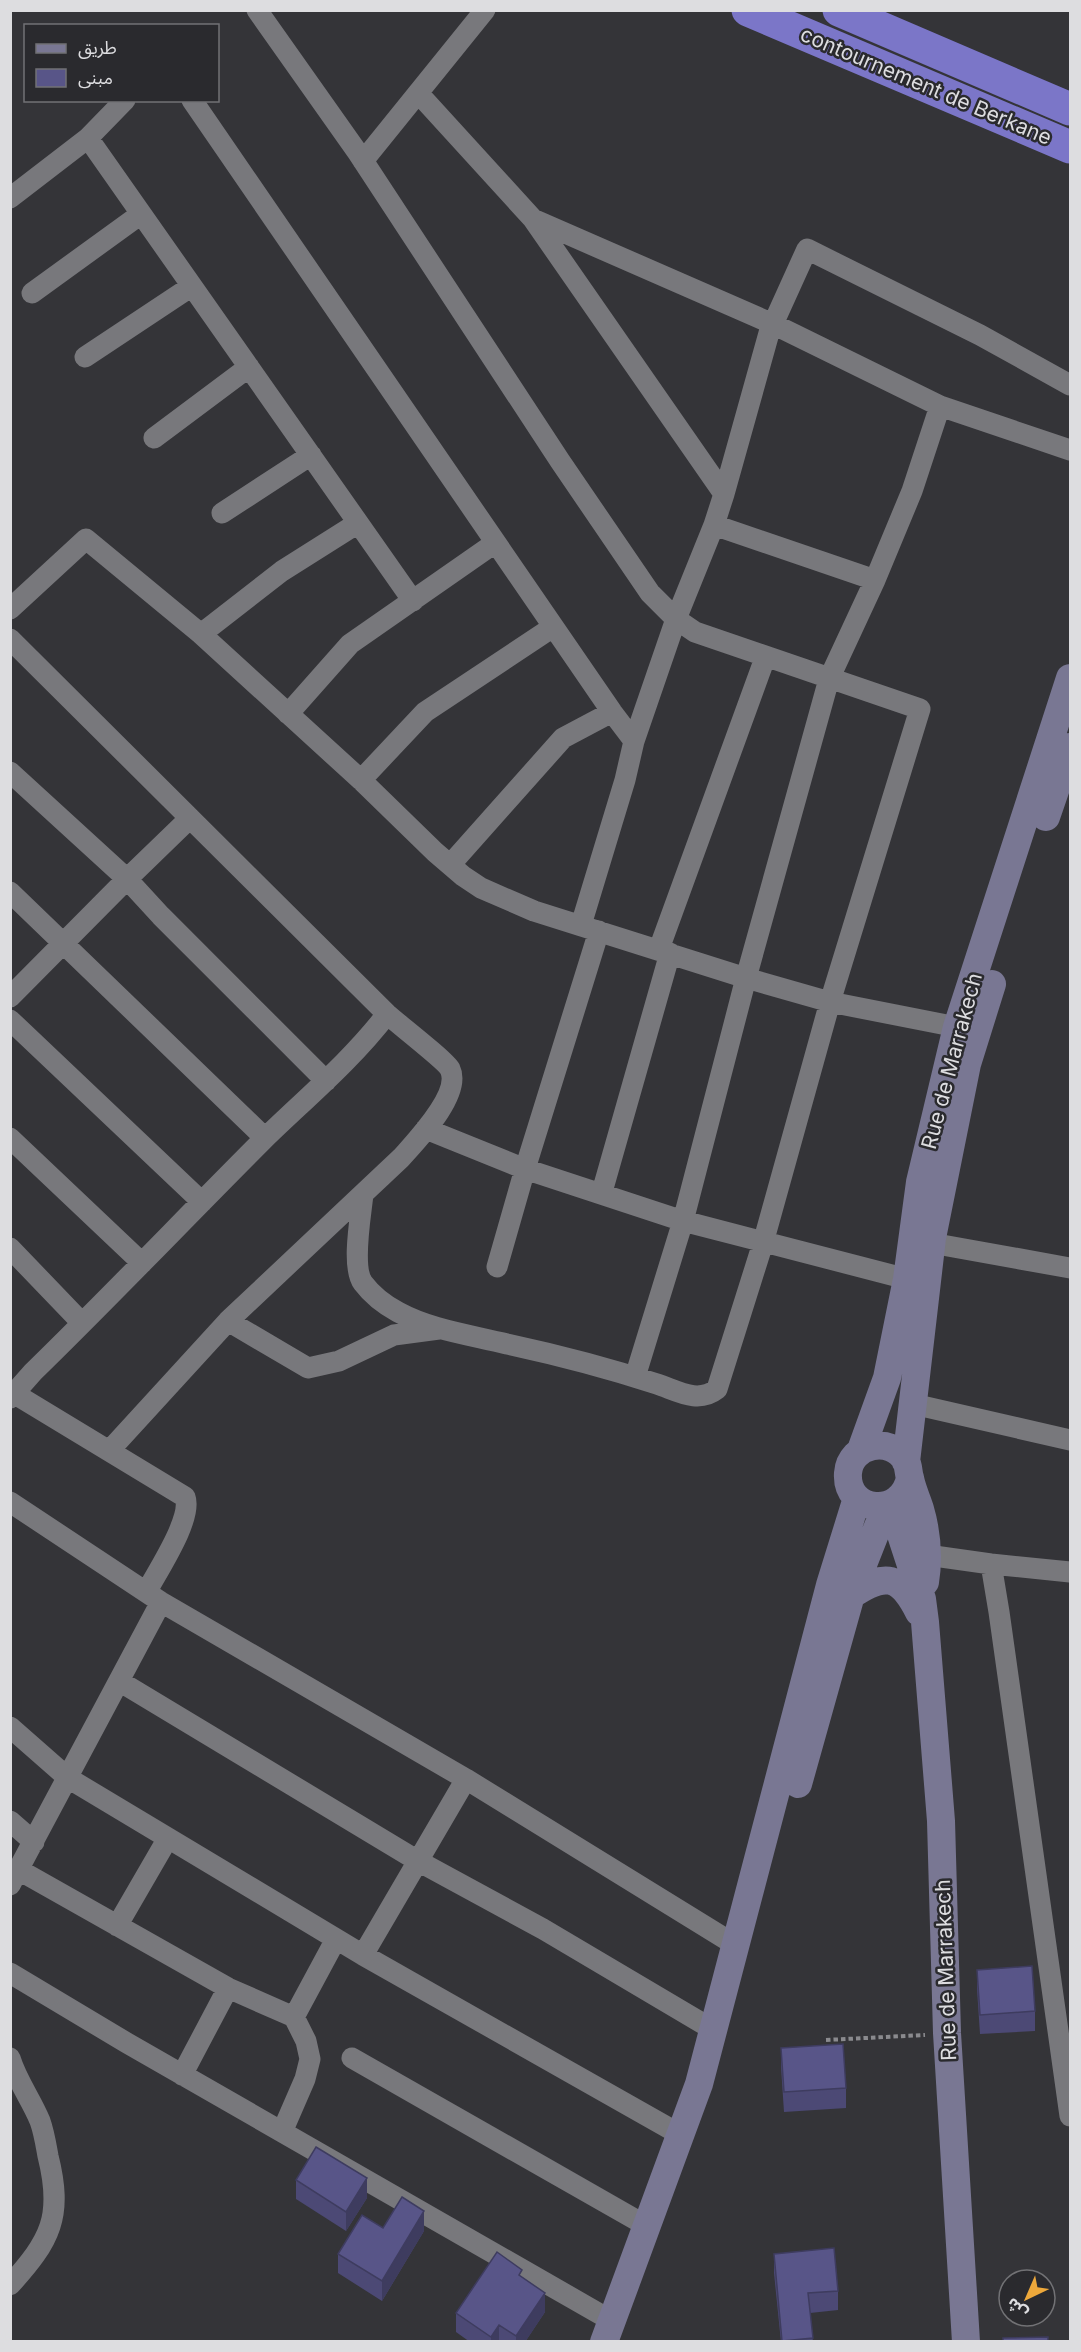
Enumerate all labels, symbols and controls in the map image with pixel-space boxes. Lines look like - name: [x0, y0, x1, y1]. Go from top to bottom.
- street label: contournement de Berkane: [797, 21, 1056, 150]
- legend: [24, 24, 219, 102]
- text: طريق: [78, 37, 117, 59]
- text: مبنى: [78, 67, 113, 89]
- street label: Rue de Marrakech: [916, 970, 987, 1152]
- street label: Rue de Marrakech: [930, 1879, 961, 2061]
- north arrow: [997, 2268, 1057, 2328]
- text: ش: [1002, 2294, 1031, 2324]

